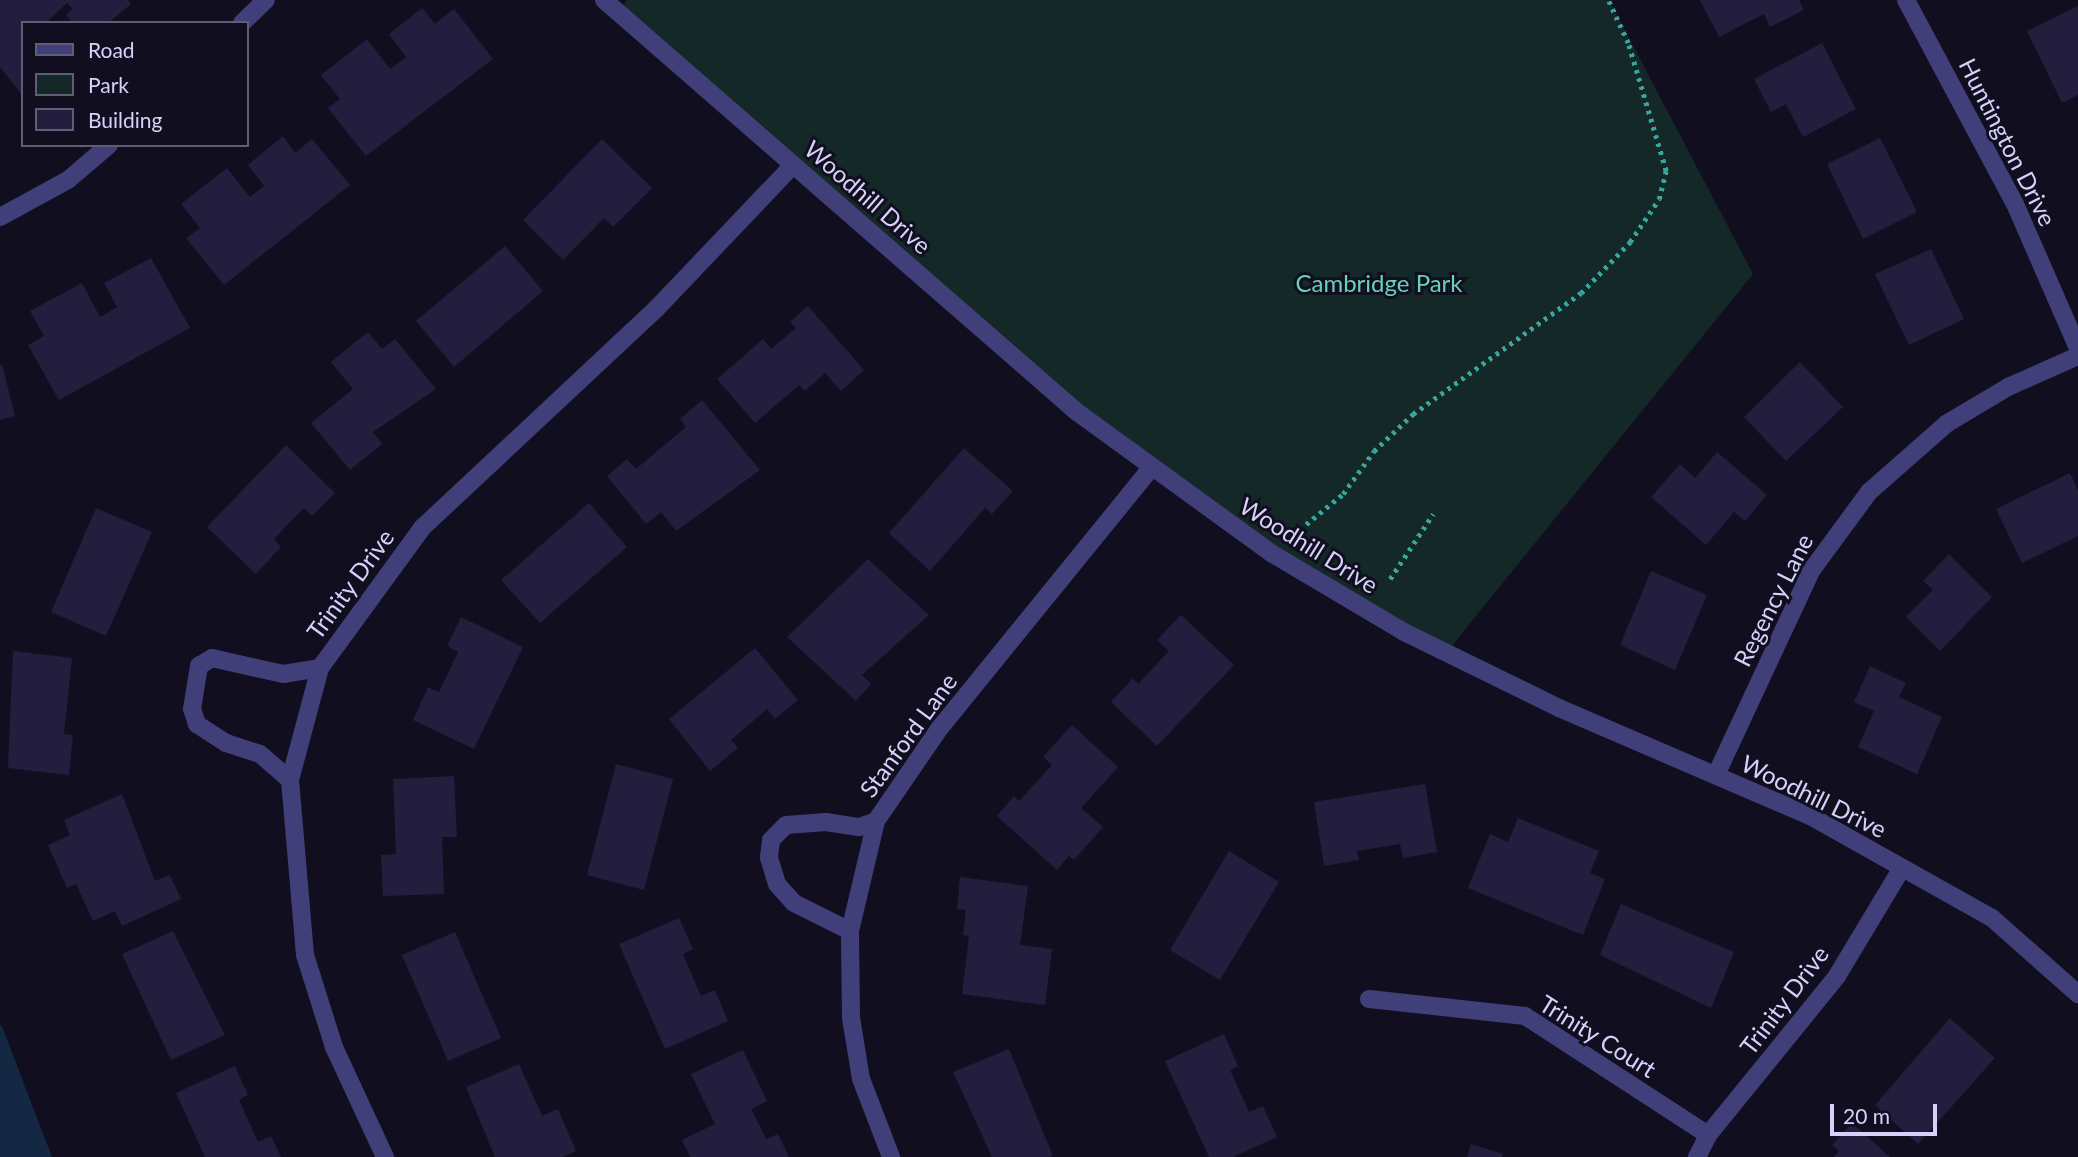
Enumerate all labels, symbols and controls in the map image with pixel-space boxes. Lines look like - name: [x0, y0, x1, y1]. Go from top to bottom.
- legend: [21, 21, 248, 147]
- text: Road: [88, 37, 135, 62]
- street label: Huntington Drive: [1953, 53, 2063, 231]
- text: Park: [88, 72, 129, 97]
- text: Building: [88, 107, 163, 132]
- street label: Woodhill Drive: [799, 134, 937, 260]
- park label: Cambridge Park: [1295, 269, 1463, 297]
- street label: Woodhill Drive: [1234, 491, 1384, 599]
- street label: Trinity Drive: [300, 523, 400, 645]
- street label: Regency Lane: [1727, 529, 1819, 671]
- street label: Stanford Lane: [853, 667, 963, 803]
- street label: Woodhill Drive: [1737, 748, 1891, 844]
- street label: Trinity Drive: [1734, 940, 1834, 1060]
- street label: Trinity Court: [1534, 989, 1662, 1083]
- scale bar: [1833, 1090, 1940, 1134]
- text: 20 m: [1843, 1103, 1890, 1128]

